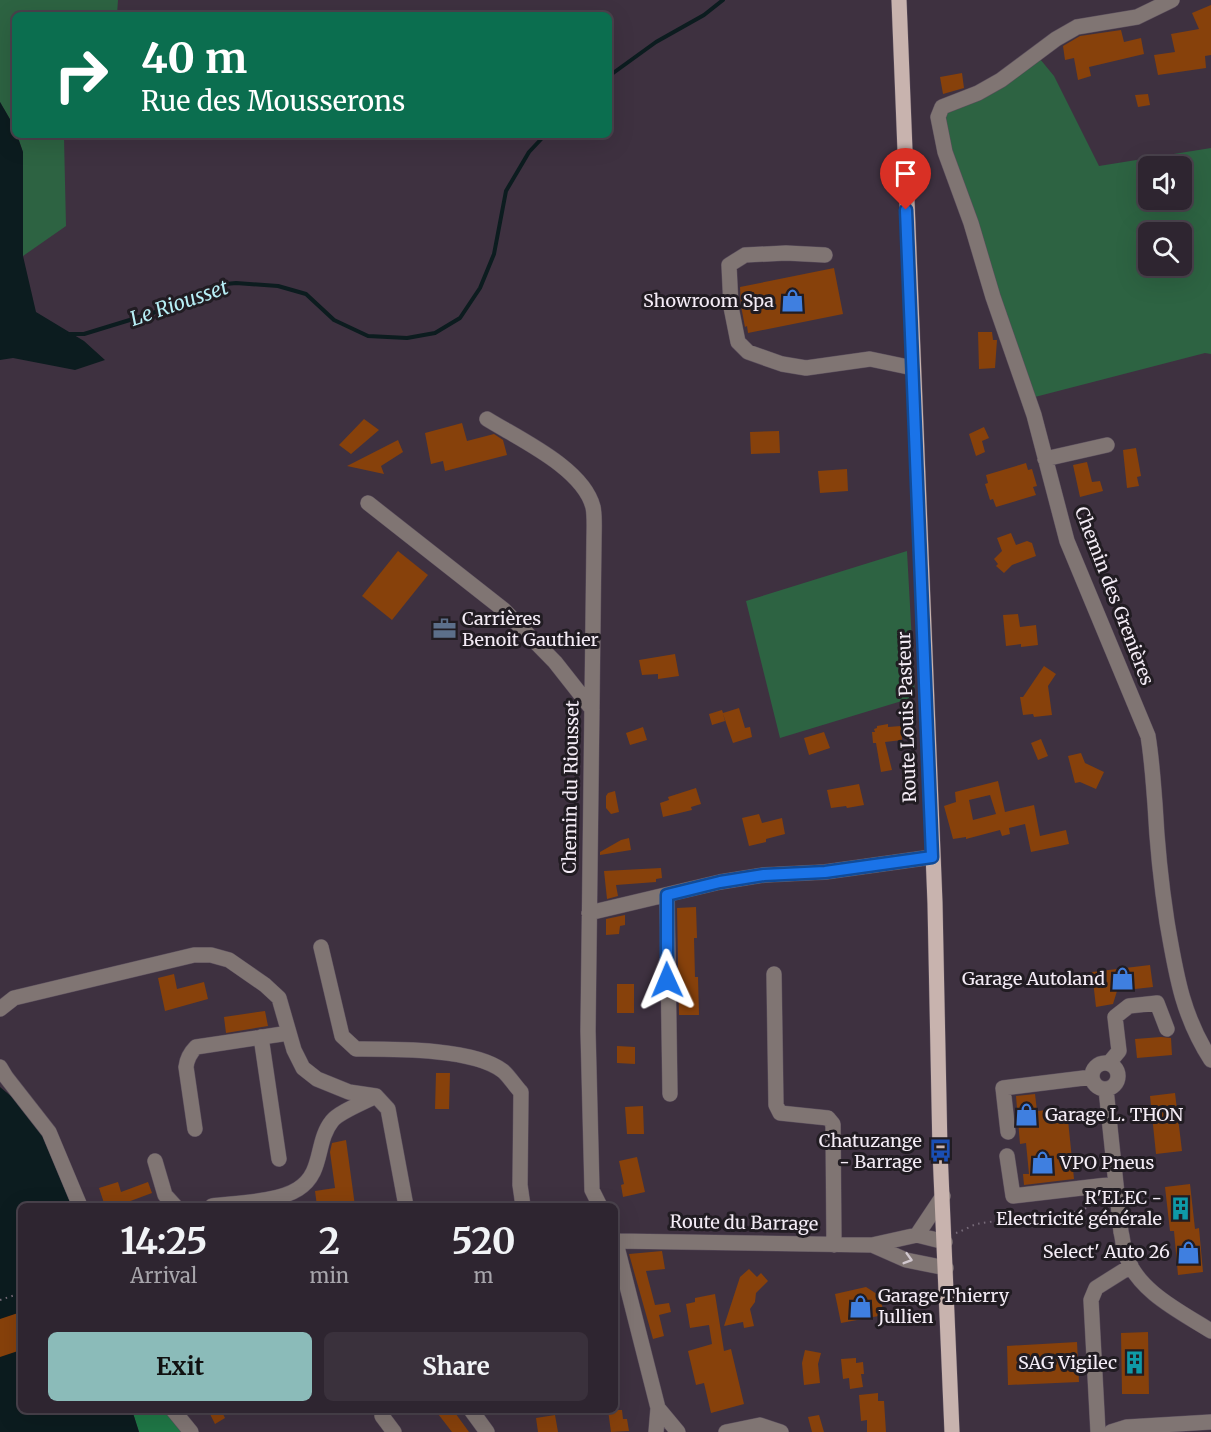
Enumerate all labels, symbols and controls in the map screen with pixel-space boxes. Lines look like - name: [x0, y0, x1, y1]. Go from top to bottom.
- text: 40 m: [141, 32, 247, 84]
- icon: right: [42, 36, 120, 114]
- text: Rue des Mousserons: [141, 84, 405, 118]
- pin: [880, 148, 931, 210]
- map controls: [1138, 156, 1192, 276]
- button: sound: [1138, 156, 1192, 210]
- icon: arrive: [889, 157, 922, 190]
- button: search: [1138, 222, 1192, 276]
- water label: Le Riousset: [127, 274, 231, 331]
- shop icon: Showroom Spa: [779, 288, 805, 314]
- place label: Showroom Spa: [643, 289, 774, 312]
- street label: Chemin des Grenières: [1070, 503, 1159, 689]
- place label: Carrières Benoit Gauthier: [462, 607, 599, 651]
- office icon: Carrières Benoit Gauthier: [431, 616, 457, 642]
- street label: Route Louis Pasteur: [892, 631, 921, 803]
- street label: Chemin du Riousset: [557, 700, 584, 874]
- position arrow: [635, 948, 699, 1012]
- shop icon: Garage Autoland: [1110, 966, 1136, 992]
- place label: Garage Autoland: [962, 967, 1105, 990]
- shop icon: Garage L. THON: [1014, 1102, 1040, 1128]
- place label: Garage L. THON: [1045, 1103, 1183, 1126]
- place label: Chatuzange - Barrage: [819, 1129, 922, 1173]
- bus stop icon: Chatuzange - Barrage: [927, 1138, 953, 1164]
- shop icon: VPO Pneus: [1029, 1150, 1055, 1176]
- place label: VPO Pneus: [1059, 1151, 1155, 1174]
- place label: R'ELEC - Electricité générale: [996, 1186, 1162, 1230]
- building icon: R'ELEC - Electricité générale: [1167, 1195, 1193, 1221]
- street label: Route du Barrage: [669, 1210, 819, 1235]
- text: 14:25: [120, 1219, 207, 1264]
- text: 2: [319, 1219, 340, 1264]
- text: 520: [451, 1219, 516, 1264]
- shop icon: Select' Auto 26: [1175, 1239, 1201, 1265]
- place label: Select' Auto 26: [1043, 1240, 1170, 1263]
- one-way arrow: [903, 1252, 913, 1265]
- text: Arrival: [130, 1263, 197, 1288]
- text: min: [310, 1263, 349, 1288]
- text: m: [474, 1263, 493, 1288]
- place label: Garage Thierry Jullien: [877, 1284, 1010, 1328]
- shop icon: Garage Thierry Jullien: [847, 1293, 873, 1319]
- button: Exit: [48, 1332, 312, 1401]
- button: Share: [324, 1332, 588, 1401]
- building icon: SAG Vigilec: [1122, 1350, 1148, 1376]
- place label: SAG Vigilec: [1018, 1351, 1117, 1374]

